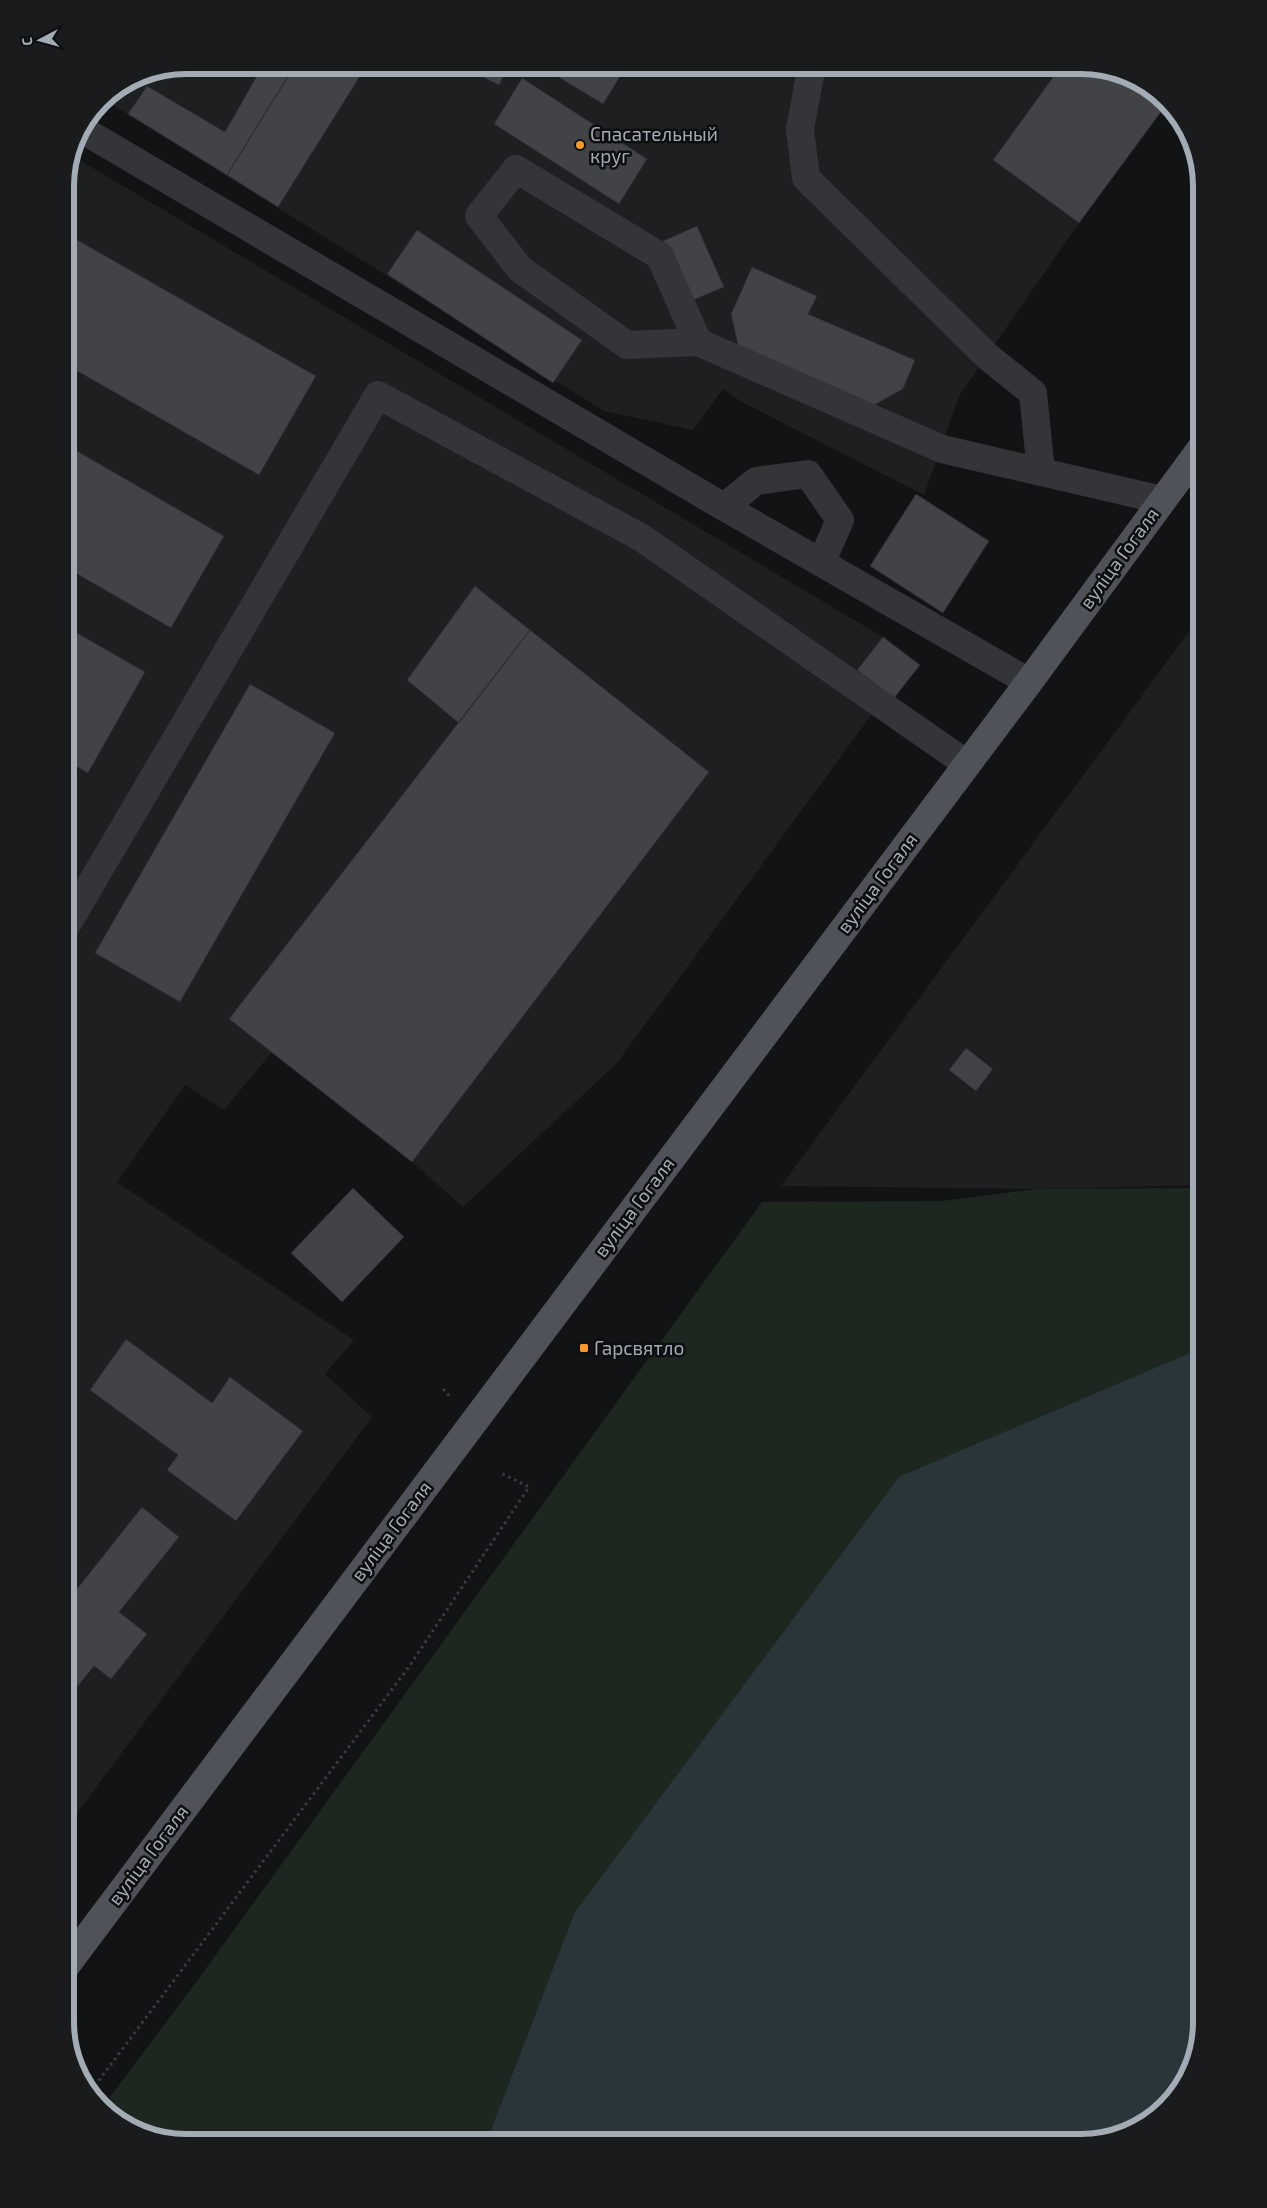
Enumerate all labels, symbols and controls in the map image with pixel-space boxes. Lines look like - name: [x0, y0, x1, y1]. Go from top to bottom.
- north arrow: [15, 15, 65, 65]
- text: С: [18, 36, 35, 46]
- place label: Спасательный круг: [590, 122, 718, 168]
- marker: Спасательный круг: [574, 139, 586, 151]
- street label: вуліца Гогаля: [1074, 503, 1164, 613]
- street label: вуліца Гогаля: [832, 828, 922, 938]
- street label: вуліца Гогаля: [589, 1152, 679, 1262]
- place label: Гарсвятло: [594, 1336, 684, 1359]
- marker: Гарсвятло: [578, 1342, 590, 1354]
- street label: вуліца Гогаля: [346, 1476, 436, 1586]
- street label: вуліца Гогаля: [103, 1800, 193, 1910]

